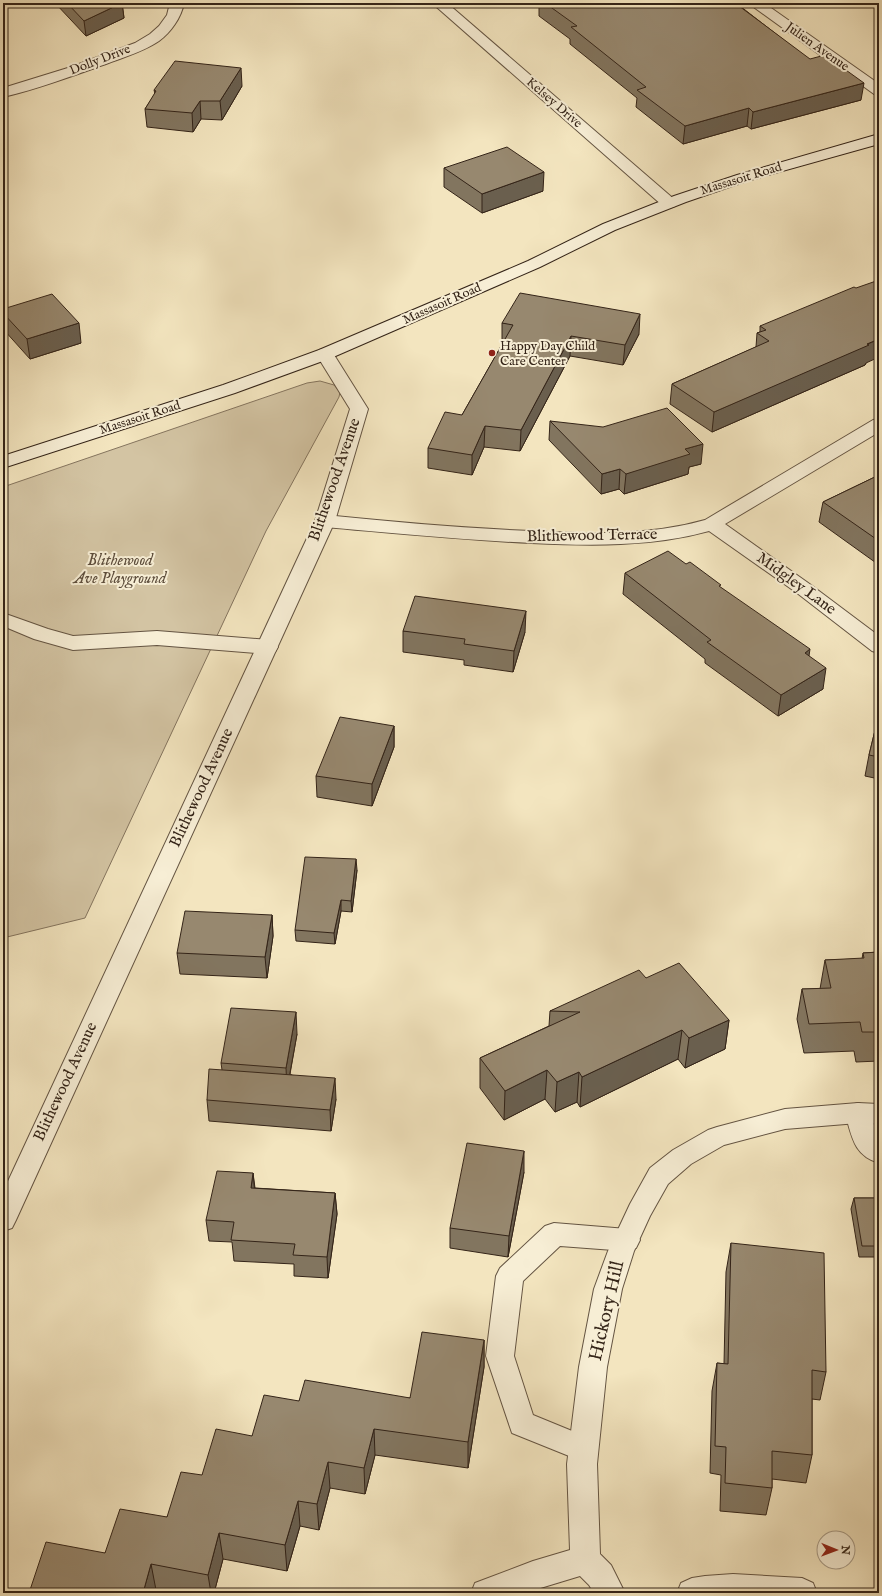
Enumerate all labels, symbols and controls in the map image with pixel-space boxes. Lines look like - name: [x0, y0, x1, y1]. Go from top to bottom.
- street label: Julien Avenue: [780, 18, 852, 75]
- street label: Dolly Drive: [67, 41, 133, 79]
- street label: Kelsey Drive: [522, 74, 586, 132]
- street label: Massasoit Road: [698, 159, 784, 199]
- street label: Massasoit Road: [400, 279, 484, 329]
- place label: Happy Day Child Care Center: [500, 338, 595, 370]
- marker: Happy Day Child Care Center: [487, 348, 497, 358]
- street label: Massasoit Road: [97, 397, 183, 439]
- street label: Blithewood Avenue: [305, 416, 365, 544]
- street label: Blithewood Terrace: [526, 525, 658, 547]
- street label: Midgley Lane: [752, 548, 840, 620]
- park label: Blithewood Ave Playground: [72, 551, 168, 589]
- street label: Blithewood Avenue: [166, 725, 238, 851]
- street label: Blithewood Avenue: [30, 1019, 102, 1145]
- street label: Hickory Hill: [584, 1258, 630, 1363]
- north arrow: [816, 1530, 856, 1570]
- text: N: [838, 1544, 852, 1556]

